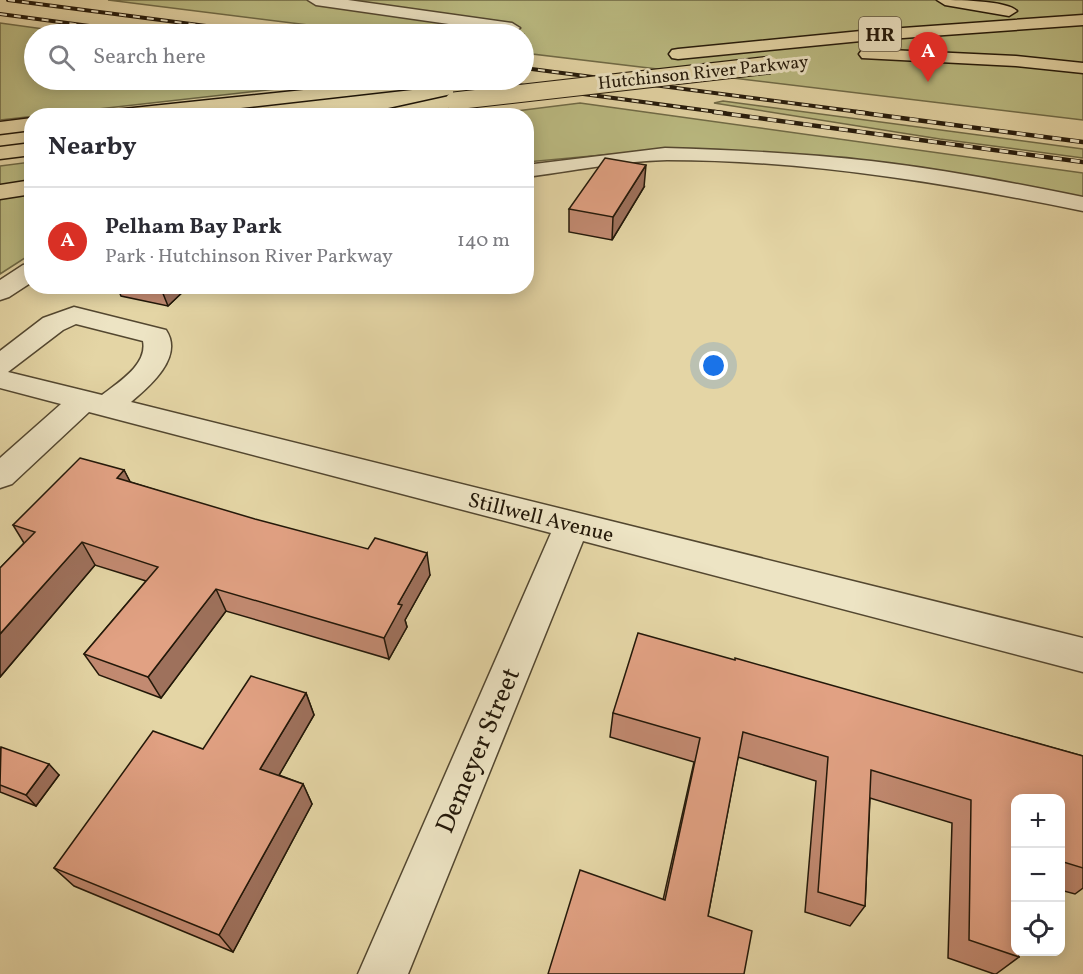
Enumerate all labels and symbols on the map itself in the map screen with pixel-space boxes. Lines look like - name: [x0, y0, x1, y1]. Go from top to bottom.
- road number: HR: [859, 17, 901, 51]
- pin: A: [908, 32, 948, 82]
- street label: Hutchinson River Parkway: [597, 50, 810, 97]
- your location: [699, 351, 728, 380]
- street label: Stillwell Avenue: [465, 486, 617, 551]
- street label: Demeyer Street: [428, 662, 530, 839]

